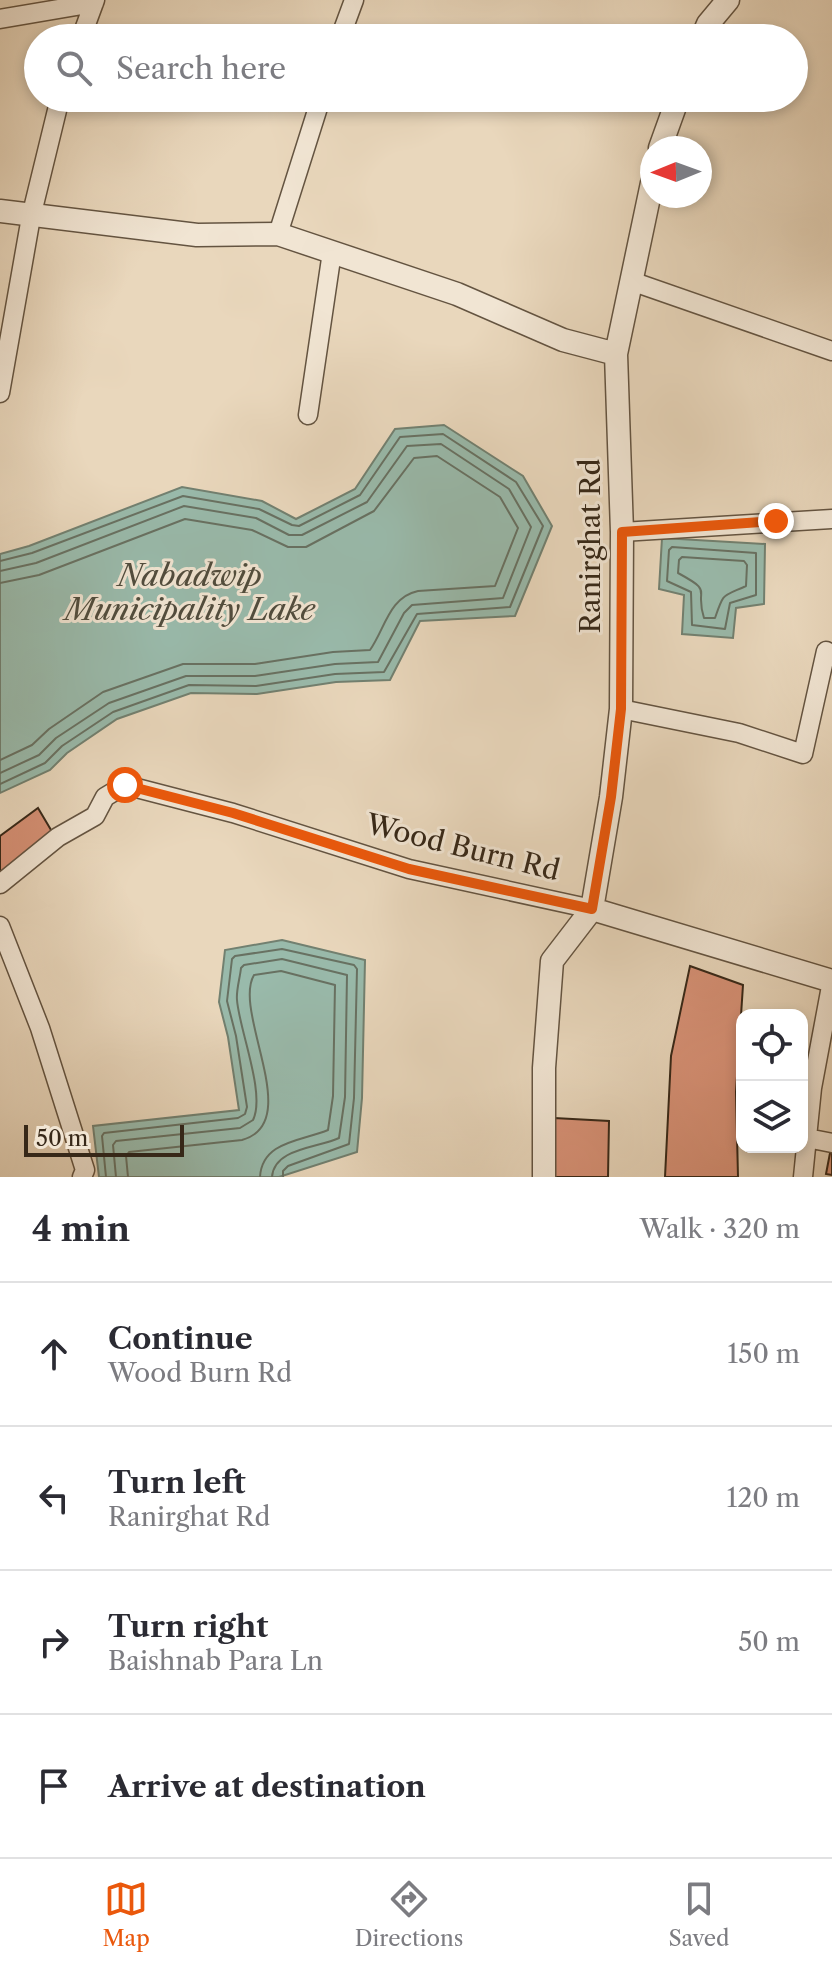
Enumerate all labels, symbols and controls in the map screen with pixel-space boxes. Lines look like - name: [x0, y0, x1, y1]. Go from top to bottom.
- search box: [24, 24, 808, 112]
- icon: search: [52, 46, 96, 90]
- text: Search here: [116, 50, 286, 87]
- north arrow: [640, 136, 712, 208]
- street label: Ranirghat Rd: [573, 459, 607, 633]
- route end: [758, 503, 794, 539]
- water label: Nabadwip Municipality Lake: [62, 557, 316, 628]
- route start: [107, 767, 143, 803]
- street label: Wood Burn Rd: [362, 806, 563, 887]
- map controls: [736, 1009, 808, 1153]
- button: locate: [736, 1009, 808, 1081]
- button: layers: [736, 1081, 808, 1153]
- scale bar: [24, 1121, 184, 1157]
- text: 50 m: [36, 1125, 88, 1152]
- text: 4 min: [32, 1208, 130, 1250]
- text: Walk · 320 m: [640, 1213, 800, 1245]
- text: Continue: [108, 1320, 253, 1357]
- icon: ahead: [32, 1332, 76, 1376]
- text: 150 m: [727, 1338, 800, 1370]
- text: Wood Burn Rd: [108, 1357, 292, 1389]
- text: Turn left: [108, 1464, 245, 1501]
- icon: left: [32, 1476, 76, 1520]
- text: 120 m: [726, 1482, 800, 1514]
- text: Ranirghat Rd: [108, 1501, 270, 1533]
- text: Turn right: [108, 1608, 268, 1645]
- icon: right: [32, 1620, 76, 1664]
- text: 50 m: [738, 1626, 800, 1658]
- text: Baishnab Para Ln: [108, 1645, 323, 1677]
- icon: arrive: [32, 1764, 76, 1808]
- text: Arrive at destination: [108, 1768, 426, 1805]
- tab: Map: [102, 1877, 150, 1952]
- tab: Directions: [355, 1877, 463, 1952]
- tab: Saved: [668, 1877, 729, 1952]

